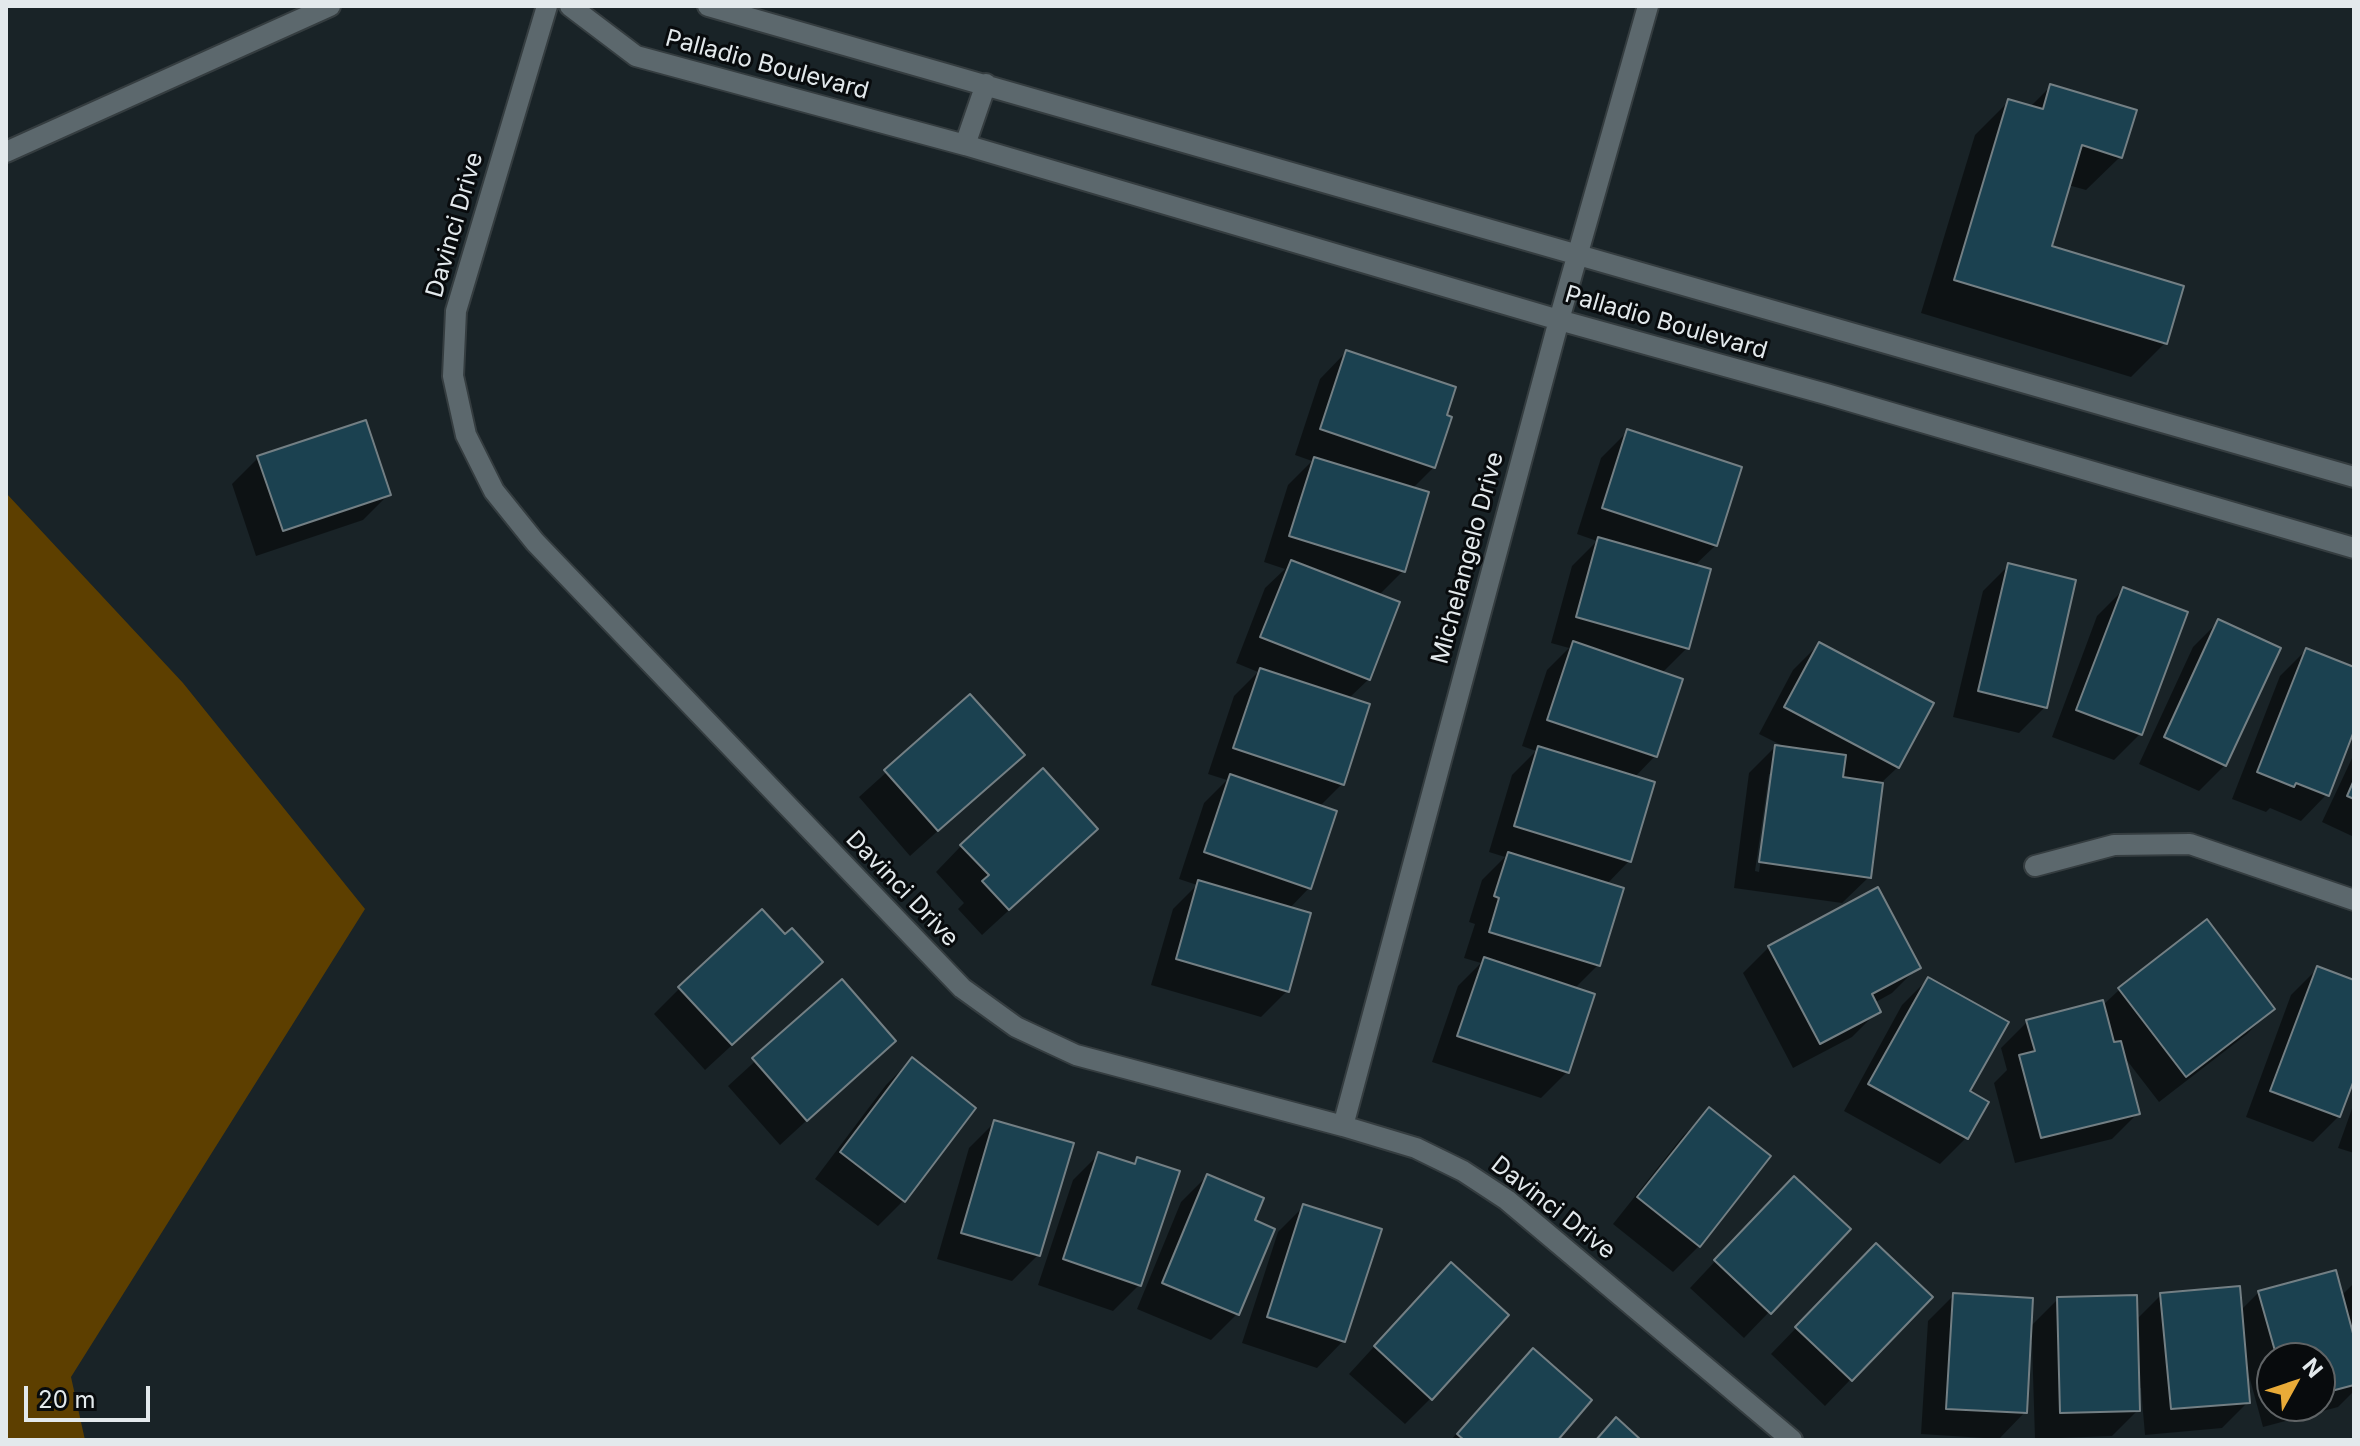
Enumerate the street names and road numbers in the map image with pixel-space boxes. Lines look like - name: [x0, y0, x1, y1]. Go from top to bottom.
- street label: Palladio Boulevard: [662, 24, 872, 106]
- street label: Davinci Drive: [421, 149, 489, 301]
- street label: Palladio Boulevard: [1561, 280, 1771, 366]
- street label: Michelangelo Drive: [1426, 449, 1510, 667]
- street label: Davinci Drive: [840, 825, 964, 953]
- street label: Davinci Drive: [1485, 1151, 1621, 1265]

